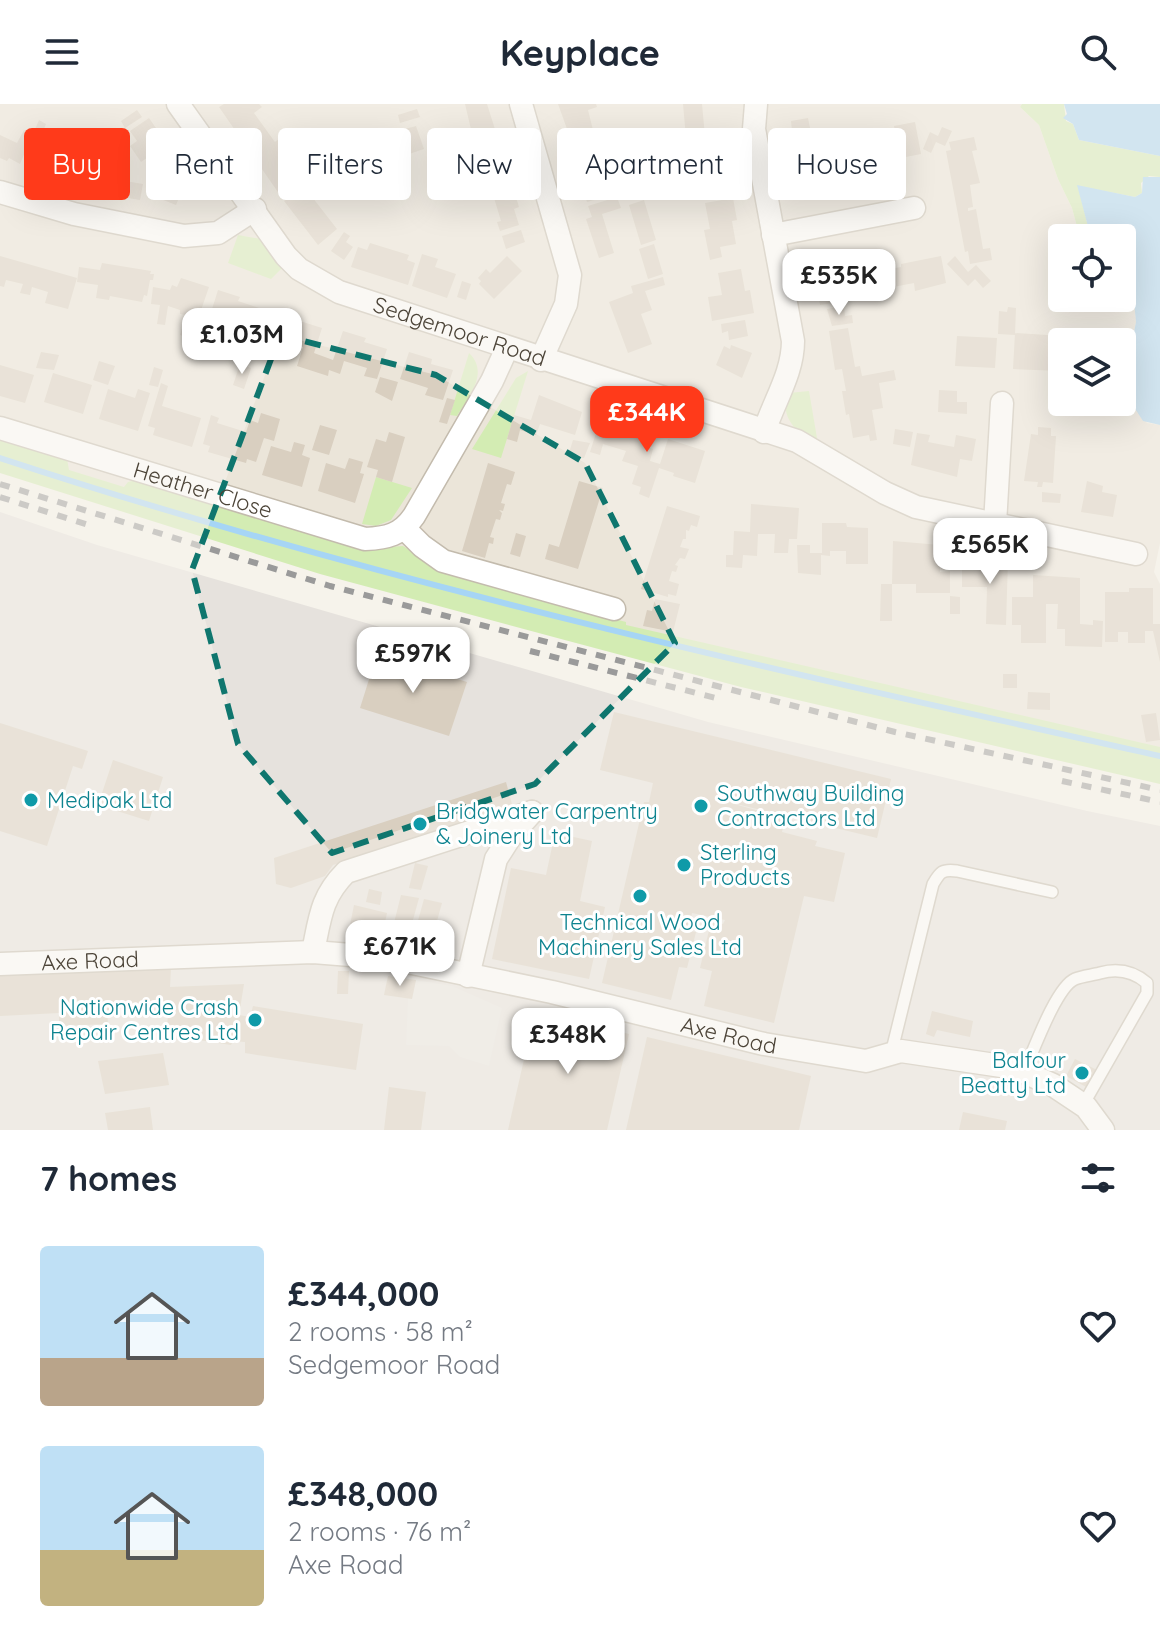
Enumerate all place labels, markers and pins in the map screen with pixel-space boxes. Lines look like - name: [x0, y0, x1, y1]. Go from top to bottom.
- pin: £535K: [783, 249, 895, 317]
- pin: £1.03M: [177, 308, 307, 376]
- pin: £344K: [591, 386, 703, 454]
- pin: £565K: [934, 518, 1046, 586]
- pin: £597K: [357, 627, 469, 695]
- place label: Southway Building Contractors Ltd: [717, 779, 904, 832]
- place label: Medipak Ltd: [47, 786, 172, 814]
- marker: Medipak Ltd: [22, 791, 40, 809]
- place label: Bridgwater Carpentry & Joinery Ltd: [436, 797, 658, 850]
- marker: Southway Building Contractors Ltd: [692, 797, 710, 815]
- marker: Bridgwater Carpentry & Joinery Ltd: [411, 815, 429, 833]
- place label: Sterling Products: [700, 838, 790, 891]
- marker: Sterling Products: [675, 856, 693, 874]
- marker: Technical Wood Machinery Sales Ltd: [631, 887, 649, 905]
- place label: Technical Wood Machinery Sales Ltd: [538, 908, 742, 961]
- pin: £671K: [344, 920, 456, 988]
- place label: Nationwide Crash Repair Centres Ltd: [50, 993, 239, 1046]
- pin: £348K: [512, 1008, 624, 1076]
- marker: Nationwide Crash Repair Centres Ltd: [246, 1011, 264, 1029]
- place label: Balfour Beatty Ltd: [960, 1046, 1067, 1099]
- marker: Balfour Beatty Ltd: [1073, 1064, 1091, 1082]

